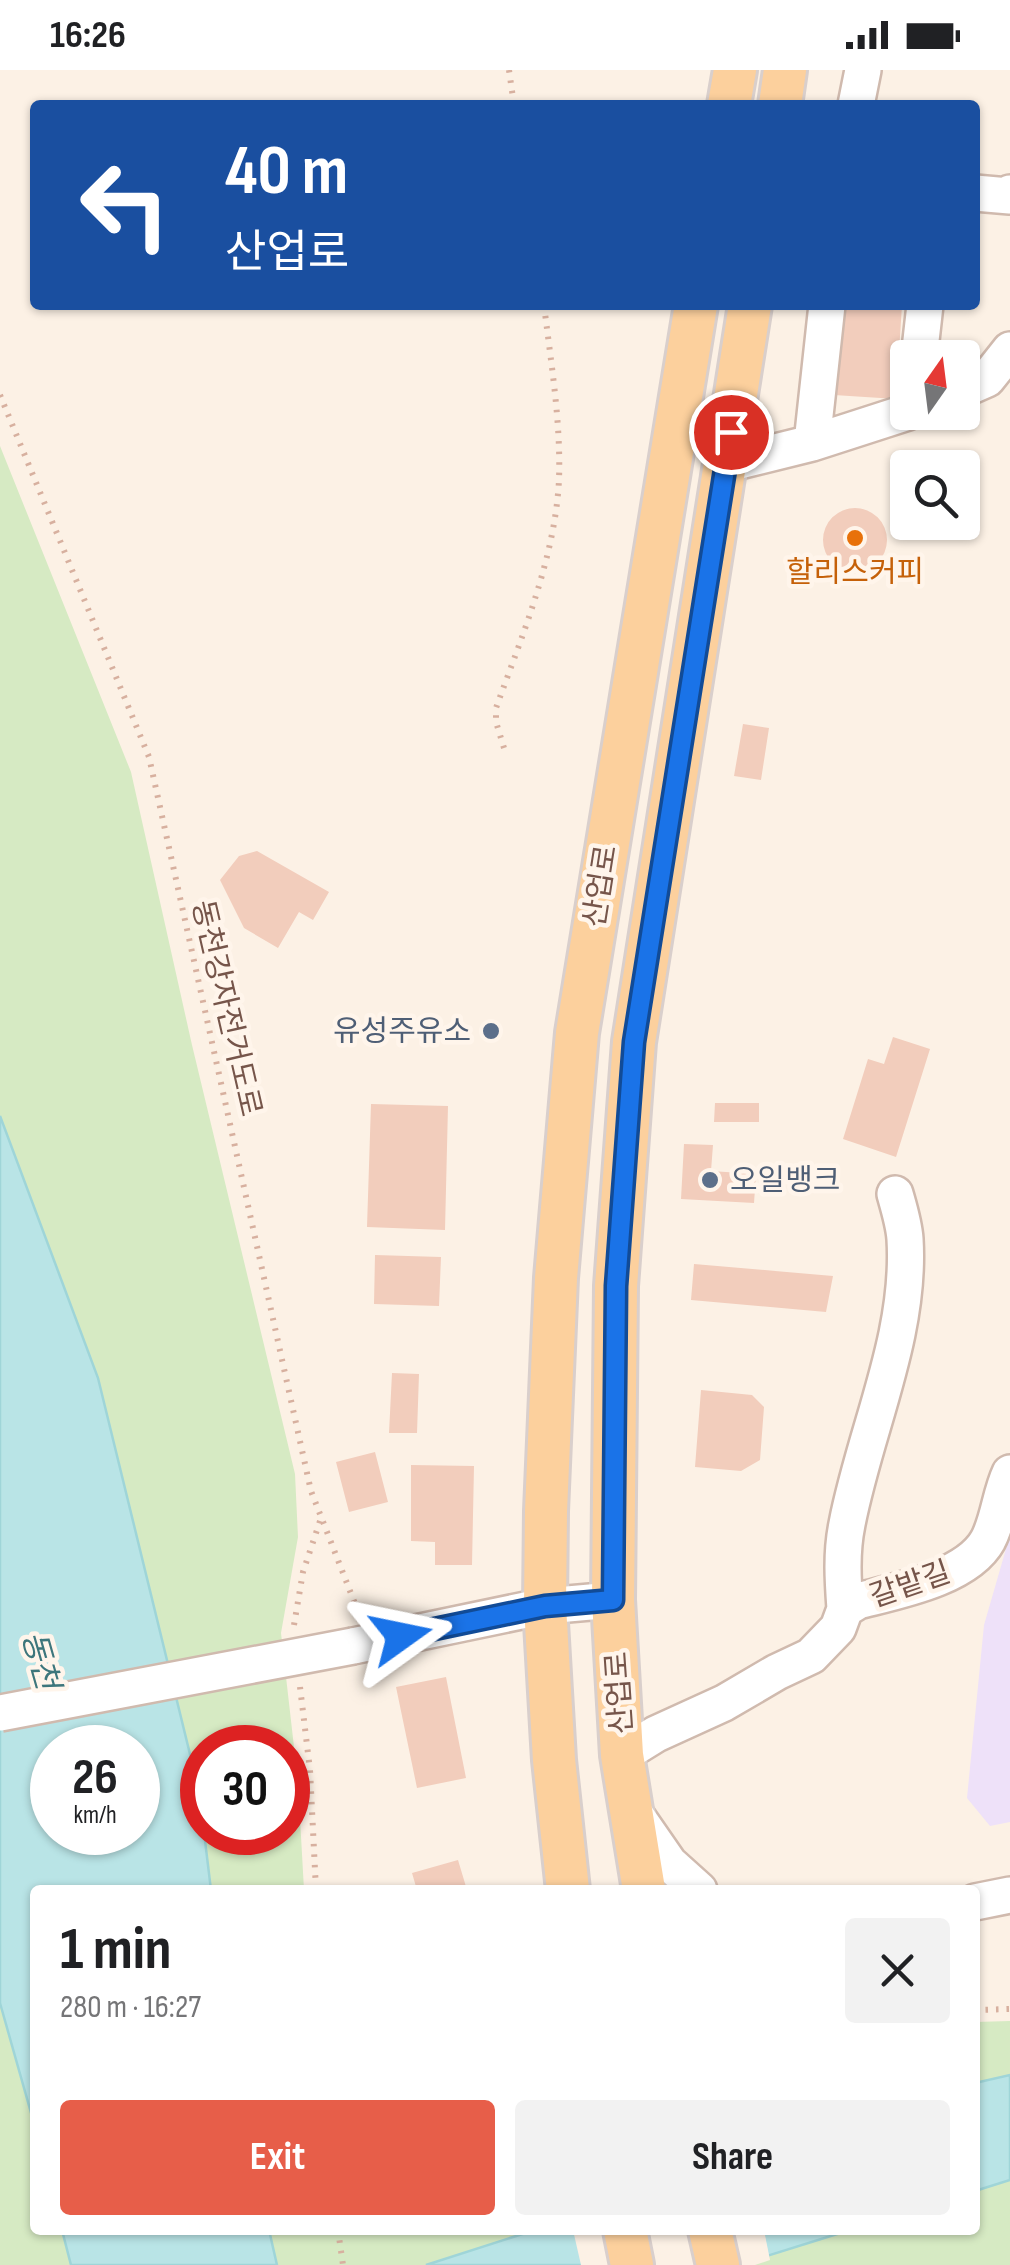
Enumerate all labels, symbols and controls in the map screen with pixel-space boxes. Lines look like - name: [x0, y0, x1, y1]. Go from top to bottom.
- text: 16:26: [50, 13, 126, 58]
- text: 40 m: [225, 130, 348, 214]
- icon: left: [60, 140, 190, 270]
- text: 산업로: [225, 226, 349, 281]
- north arrow: [890, 340, 980, 430]
- map controls: [890, 340, 980, 540]
- pin: [689, 390, 774, 475]
- icon: arrive: [704, 405, 759, 460]
- button: search: [890, 450, 980, 540]
- marker: 할리스커피: [844, 527, 866, 549]
- place label: 할리스커피: [786, 555, 924, 591]
- street label: 산업로: [577, 842, 625, 930]
- street label: 동천강자전거도로: [184, 897, 268, 1120]
- place label: 유성주유소: [333, 1014, 471, 1050]
- marker: 유성주유소: [480, 1020, 502, 1042]
- place label: 오일뱅크: [730, 1163, 840, 1199]
- marker: 오일뱅크: [699, 1169, 721, 1191]
- street label: 갈밭길: [865, 1554, 955, 1615]
- position arrow: [349, 1584, 453, 1688]
- water label: 동천: [13, 1627, 67, 1698]
- street label: 산업로: [599, 1650, 641, 1735]
- speed limit sign: 30: [180, 1725, 310, 1855]
- text: 26: [72, 1748, 118, 1808]
- text: km/h: [73, 1800, 117, 1831]
- text: 1 min: [60, 1914, 172, 1986]
- button: close: [845, 1918, 950, 2023]
- text: 280 m · 16:27: [60, 1988, 201, 2027]
- button: Exit: [60, 2100, 495, 2215]
- button: Share: [515, 2100, 950, 2215]

